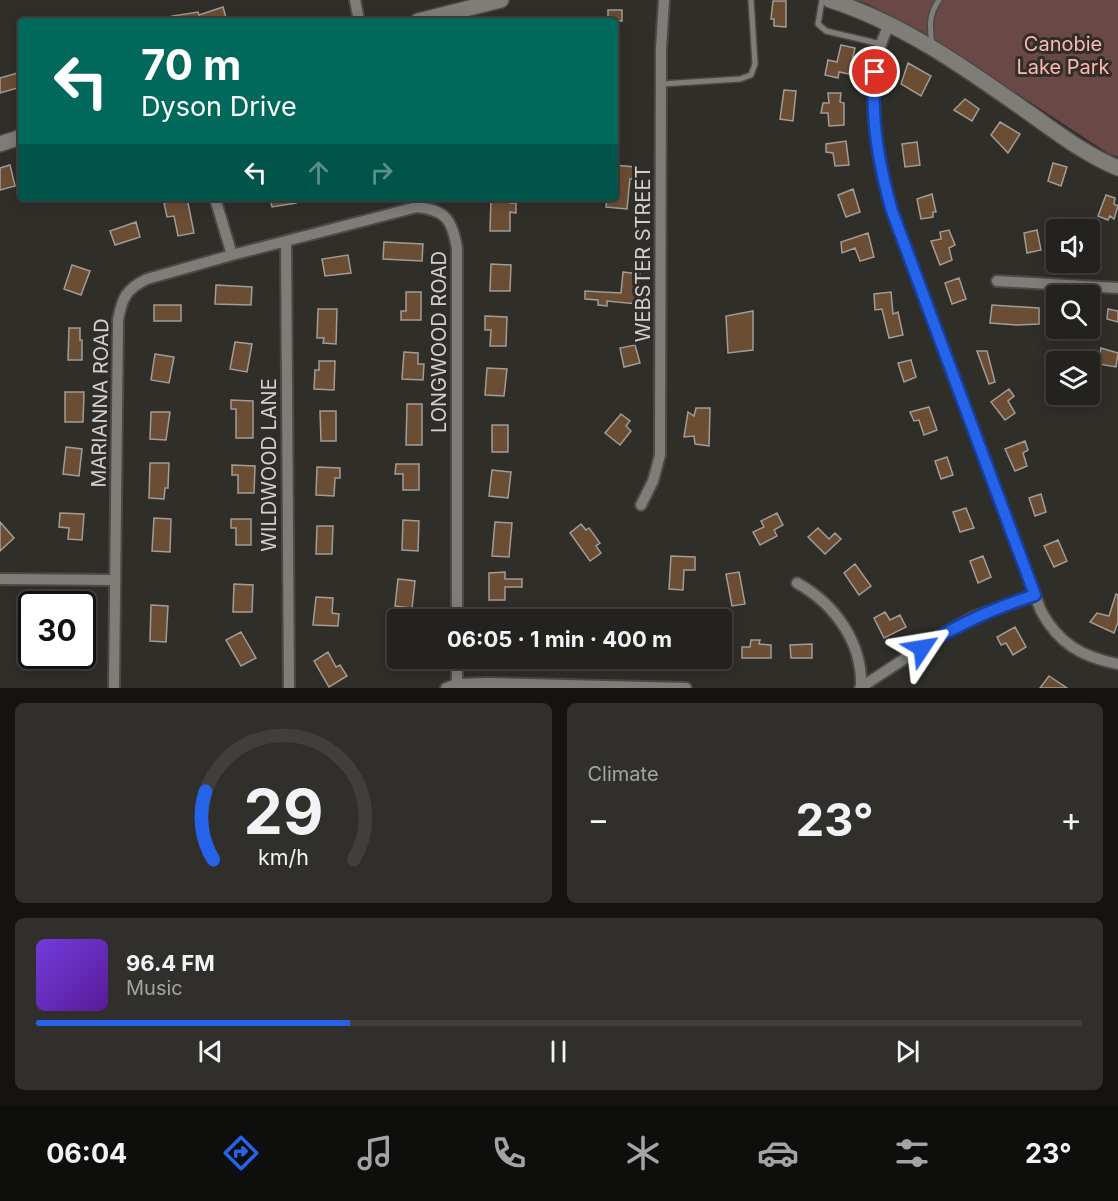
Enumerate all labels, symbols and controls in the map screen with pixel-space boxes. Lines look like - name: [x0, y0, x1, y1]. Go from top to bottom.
- park label: Canobie Lake Park: [1016, 32, 1110, 79]
- text: 70 m: [141, 39, 241, 90]
- icon: left: [42, 42, 120, 120]
- pin: [849, 46, 900, 97]
- icon: arrive: [858, 55, 891, 88]
- text: Dyson Drive: [141, 90, 297, 123]
- icon: left: [239, 156, 272, 189]
- icon: ahead: [302, 156, 335, 189]
- icon: right: [365, 156, 398, 189]
- street label: WEBSTER STREET: [631, 166, 655, 342]
- map controls: [1046, 219, 1100, 405]
- button: sound: [1046, 219, 1100, 273]
- street label: LONGWOOD ROAD: [427, 251, 451, 433]
- button: search: [1046, 285, 1100, 339]
- street label: MARIANNA ROAD: [87, 318, 113, 488]
- button: layers: [1046, 351, 1100, 405]
- street label: WILDWOOD LANE: [257, 378, 281, 552]
- speed limit sign: 30: [18, 591, 96, 669]
- position arrow: [890, 616, 954, 680]
- text: 06:05 · 1 min · 400 m: [447, 626, 672, 652]
- text: Climate: [588, 762, 659, 786]
- text: 29: [243, 774, 323, 849]
- text: 23°: [796, 792, 874, 847]
- text: −: [588, 799, 609, 839]
- text: +: [1060, 799, 1082, 839]
- text: km/h: [258, 844, 309, 870]
- text: 96.4 FM: [126, 950, 215, 976]
- text: Music: [126, 976, 183, 1000]
- icon: previous: [194, 1035, 227, 1068]
- icon: pause: [542, 1035, 575, 1068]
- icon: next: [891, 1035, 924, 1068]
- icon: directions: [220, 1132, 262, 1174]
- icon: music: [354, 1132, 396, 1174]
- icon: phone: [488, 1132, 530, 1174]
- icon: climate: [622, 1132, 664, 1174]
- icon: car: [757, 1132, 799, 1174]
- icon: filters: [891, 1132, 933, 1174]
- text: 06:04: [46, 1137, 127, 1170]
- text: 23°: [1025, 1137, 1072, 1170]

